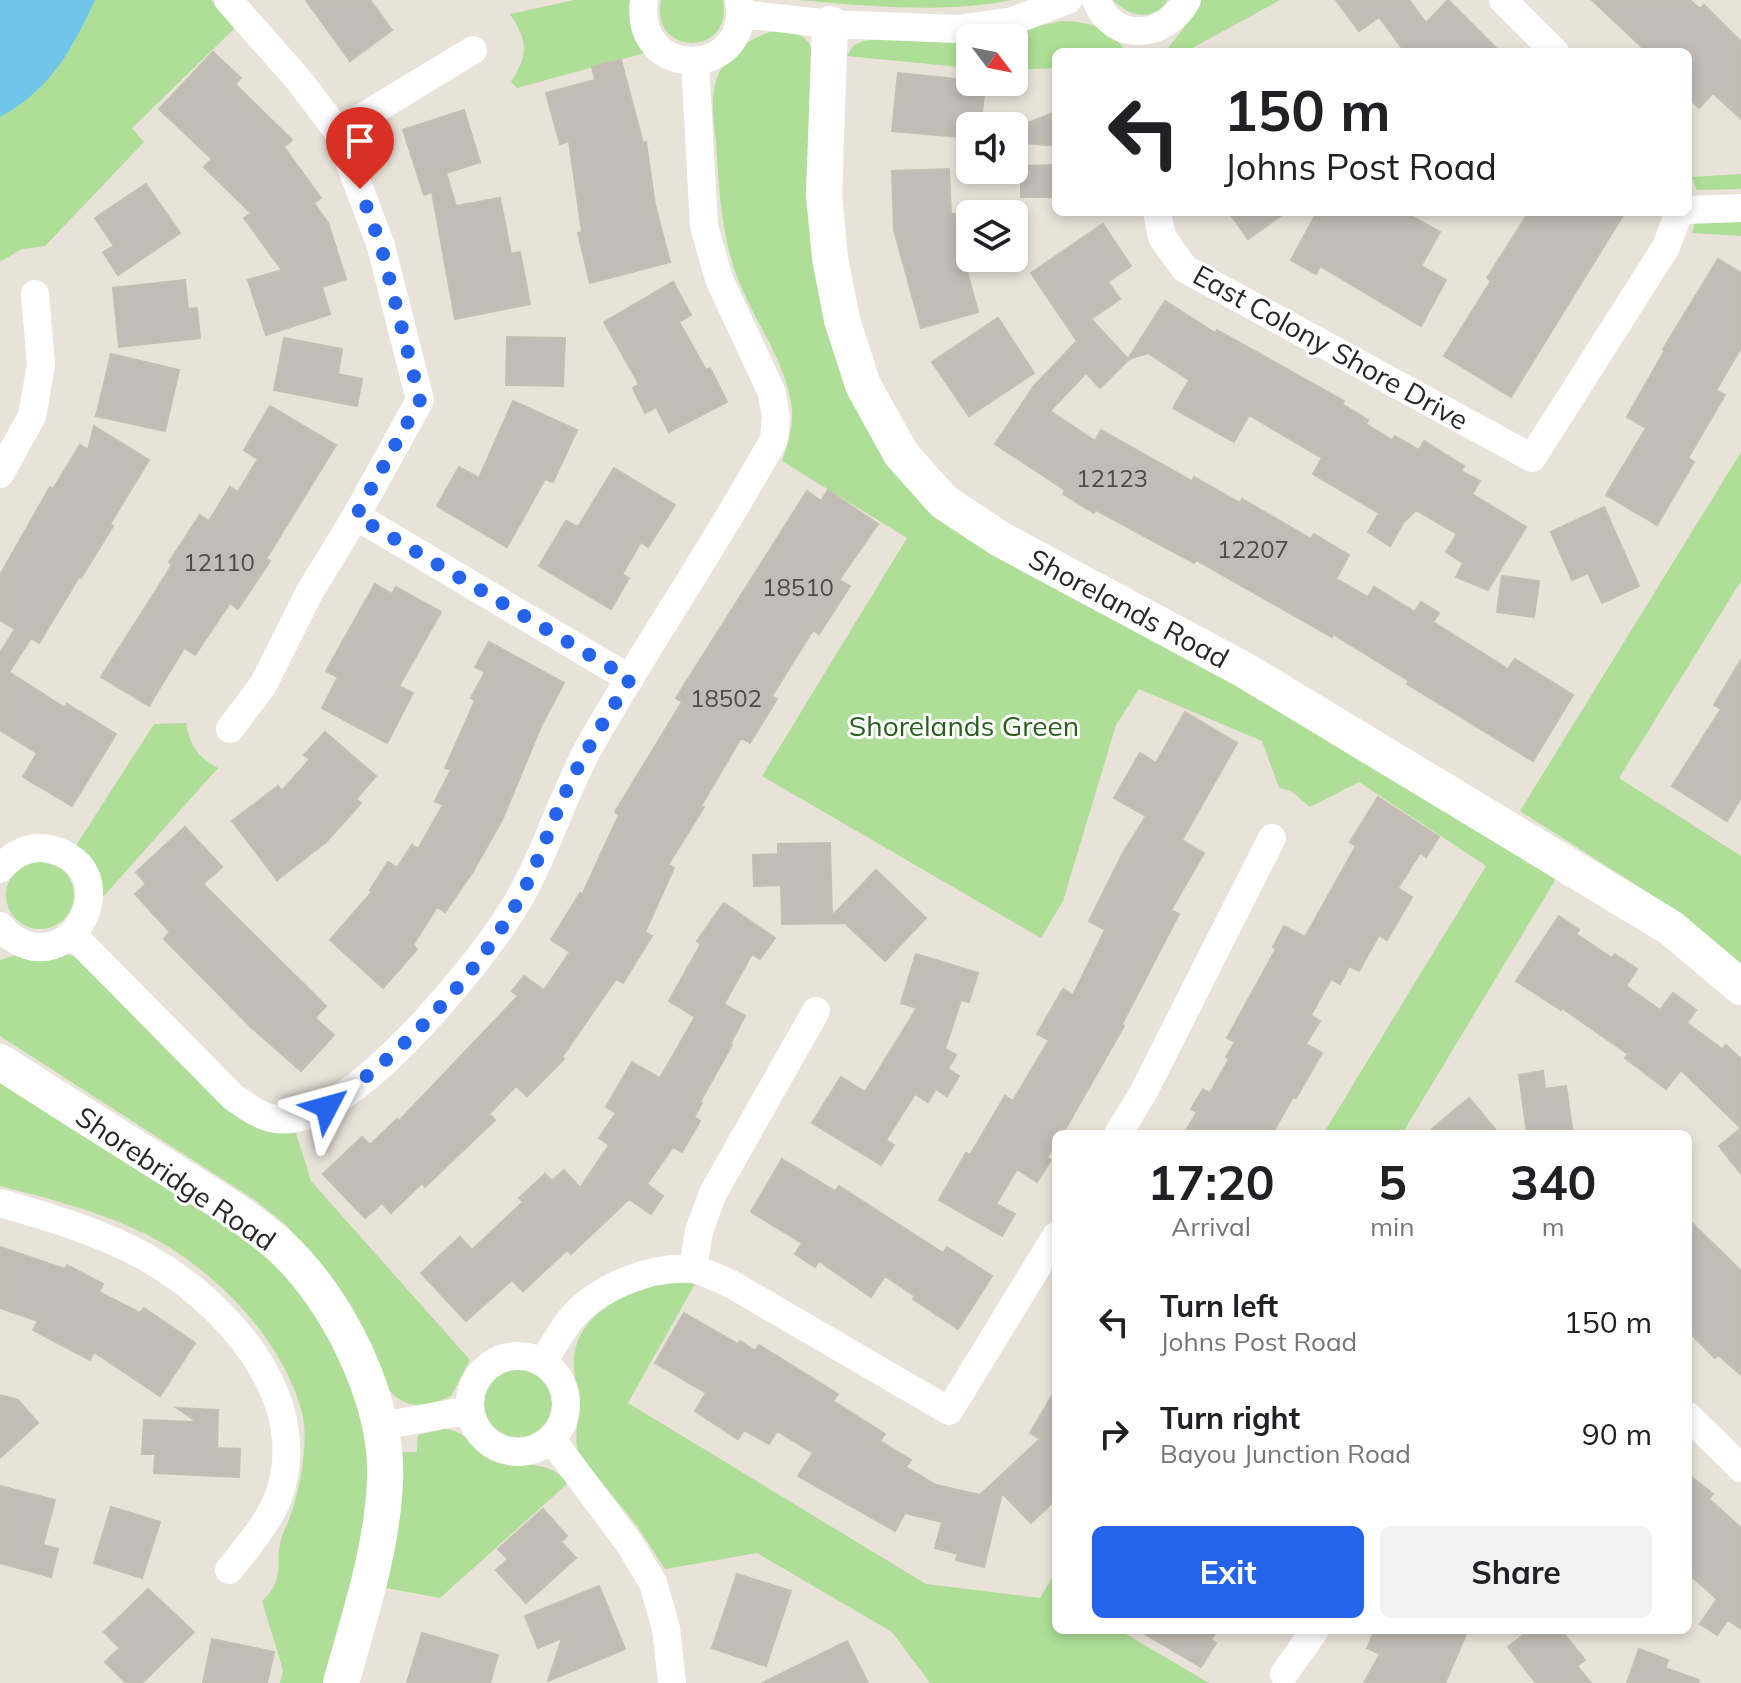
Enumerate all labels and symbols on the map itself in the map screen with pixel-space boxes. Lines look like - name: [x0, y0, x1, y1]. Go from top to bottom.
- north arrow: [956, 24, 1028, 96]
- pin: [326, 107, 394, 189]
- street label: East Colony Shore Drive: [1187, 257, 1475, 437]
- house number: 12123: [1076, 463, 1148, 493]
- house number: 12207: [1217, 534, 1289, 564]
- street label: Shorelands Road: [1023, 541, 1235, 675]
- house number: 12110: [183, 547, 255, 577]
- house number: 18510: [762, 572, 834, 602]
- house number: 18502: [690, 683, 762, 713]
- park label: Shorelands Green: [849, 708, 1079, 743]
- position arrow: [285, 1065, 369, 1149]
- street label: Shorebridge Road: [69, 1098, 283, 1258]

